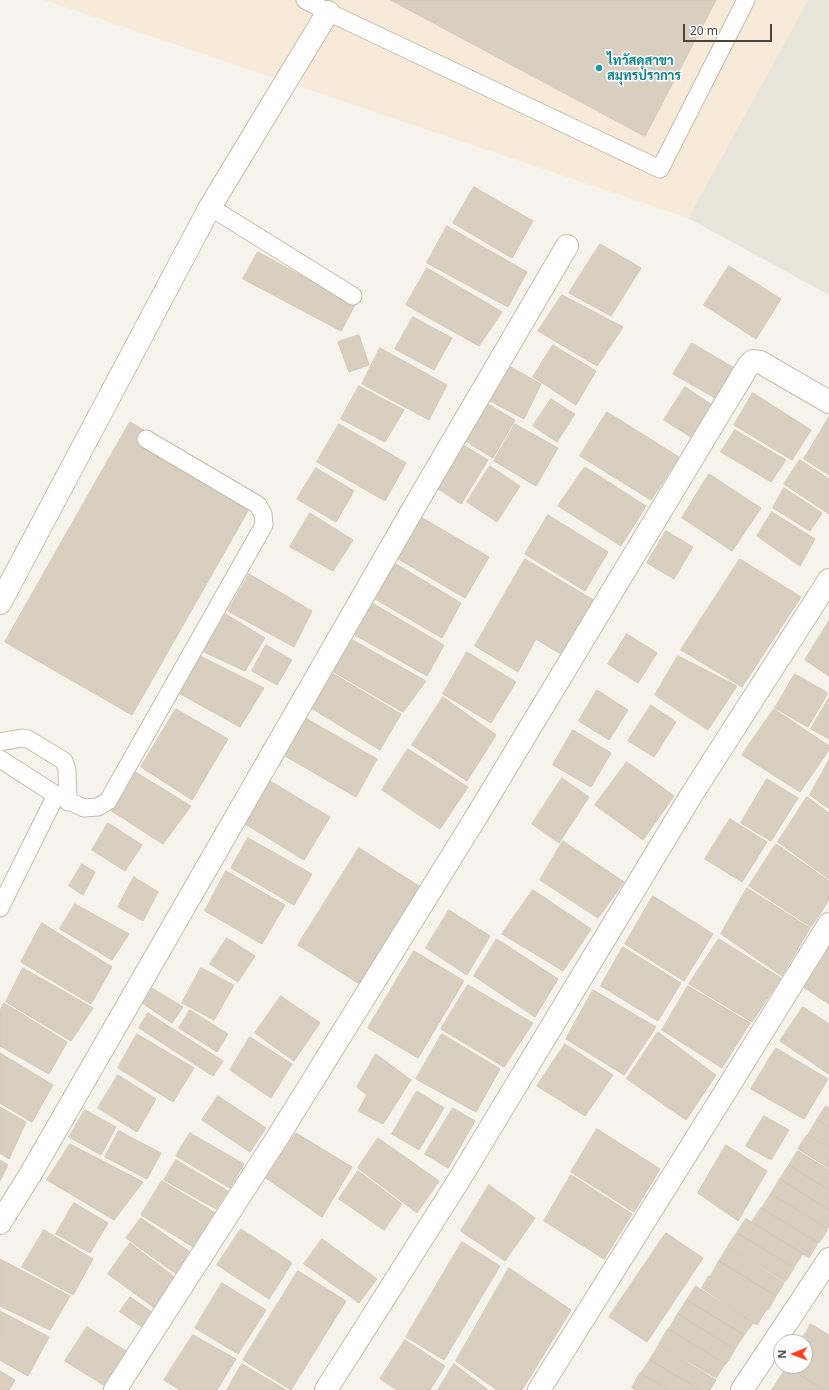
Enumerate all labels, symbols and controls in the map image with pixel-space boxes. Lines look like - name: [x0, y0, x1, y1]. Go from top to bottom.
- scale bar: [685, 16, 774, 42]
- text: 20 m: [690, 22, 718, 39]
- place label: ไทวัสดุสาขา สมุทรปราการ: [607, 53, 681, 84]
- marker: ไทวัสดุสาขา สมุทรปราการ: [594, 63, 604, 73]
- north arrow: [773, 1334, 813, 1374]
- text: N: [774, 1350, 789, 1359]

